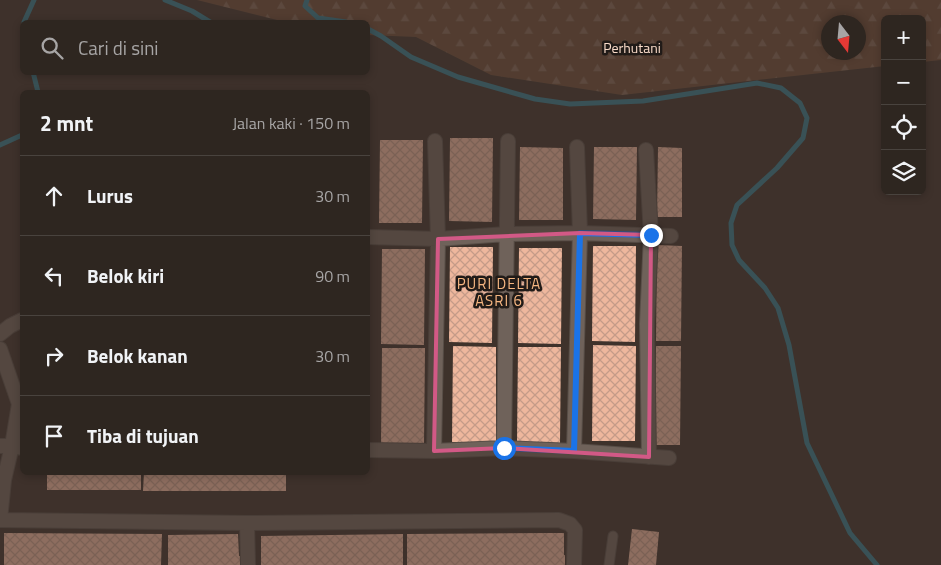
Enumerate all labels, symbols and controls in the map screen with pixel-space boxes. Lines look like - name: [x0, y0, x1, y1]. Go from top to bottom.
- north arrow: [821, 15, 866, 60]
- map controls: [881, 15, 926, 195]
- button: +: [881, 15, 926, 60]
- search box: [20, 20, 370, 75]
- text: Cari di sini: [78, 33, 159, 62]
- icon: search: [38, 34, 66, 62]
- park label: Perhutani: [603, 37, 661, 58]
- button: −: [881, 60, 926, 105]
- button: locate: [881, 105, 926, 150]
- text: 2 mnt: [40, 107, 93, 139]
- text: Jalan kaki · 150 m: [232, 111, 350, 135]
- button: layers: [881, 150, 926, 195]
- text: Lurus: [87, 181, 133, 210]
- icon: ahead: [40, 182, 68, 210]
- text: 30 m: [315, 184, 350, 208]
- route end: [640, 224, 663, 247]
- text: Belok kiri: [87, 261, 164, 290]
- icon: left: [40, 262, 68, 290]
- text: 90 m: [315, 264, 350, 288]
- district label: PURI DELTA ASRI 6: [457, 272, 541, 312]
- text: Belok kanan: [87, 341, 188, 370]
- icon: right: [40, 342, 68, 370]
- text: 30 m: [315, 344, 350, 368]
- text: Tiba di tujuan: [87, 421, 199, 450]
- icon: arrive: [40, 422, 68, 450]
- route start: [493, 437, 516, 460]

